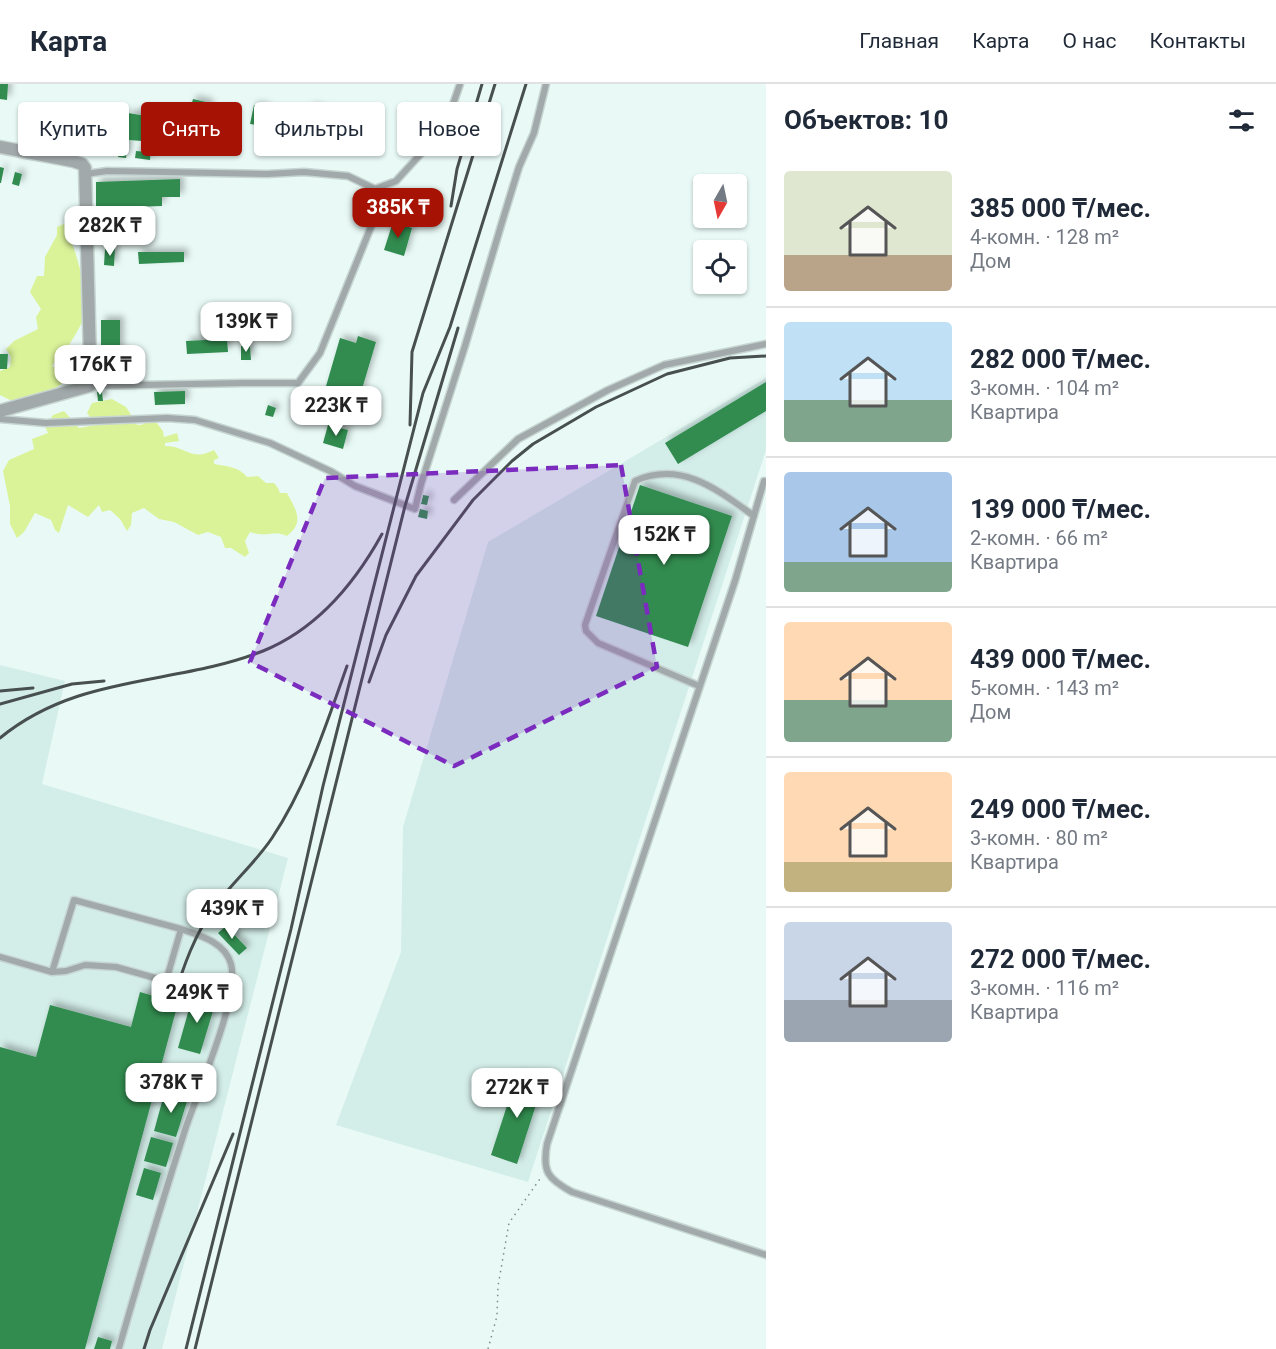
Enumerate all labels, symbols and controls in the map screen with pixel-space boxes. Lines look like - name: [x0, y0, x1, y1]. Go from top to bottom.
- text: Карта: [30, 25, 107, 58]
- text: Главная: [859, 29, 939, 53]
- text: Карта: [972, 29, 1029, 53]
- text: О нас: [1062, 29, 1117, 53]
- text: Контакты: [1150, 29, 1246, 53]
- chip: Купить: [18, 102, 129, 156]
- chip: Снять: [141, 102, 242, 156]
- chip: Фильтры: [254, 102, 385, 156]
- chip: Новое: [397, 102, 501, 156]
- icon: filters: [1225, 104, 1258, 137]
- text: Объектов: 10: [784, 105, 948, 135]
- north arrow: [693, 174, 747, 228]
- map controls: [693, 174, 747, 294]
- pin: 385K ₸: [349, 188, 447, 239]
- text: 385 000 ₸/мес.: [970, 193, 1151, 223]
- text: 385K ₸: [366, 195, 430, 219]
- icon: home: [832, 195, 904, 267]
- pin: 282K ₸: [61, 206, 159, 257]
- text: 282K ₸: [78, 213, 142, 237]
- text: 4-комн. · 128 m²: [970, 225, 1119, 249]
- button: locate: [693, 240, 747, 294]
- text: Дом: [970, 249, 1011, 273]
- pin: 139K ₸: [197, 302, 295, 353]
- text: 139K ₸: [214, 309, 278, 333]
- text: 282 000 ₸/мес.: [970, 344, 1151, 374]
- pin: 176K ₸: [51, 345, 149, 396]
- icon: home: [832, 346, 904, 418]
- text: 176K ₸: [68, 352, 132, 376]
- text: 3-комн. · 104 m²: [970, 376, 1119, 400]
- pin: 223K ₸: [287, 386, 385, 437]
- text: 223K ₸: [304, 393, 368, 417]
- text: Квартира: [970, 400, 1059, 424]
- text: 139 000 ₸/мес.: [970, 494, 1151, 524]
- icon: home: [832, 496, 904, 568]
- pin: 152K ₸: [615, 515, 713, 566]
- text: 152K ₸: [632, 522, 696, 546]
- text: 2-комн. · 66 m²: [970, 526, 1108, 550]
- text: Квартира: [970, 550, 1059, 574]
- text: 439 000 ₸/мес.: [970, 644, 1151, 674]
- icon: home: [832, 646, 904, 718]
- text: 5-комн. · 143 m²: [970, 676, 1119, 700]
- text: Дом: [970, 700, 1011, 724]
- text: 249 000 ₸/мес.: [970, 794, 1151, 824]
- icon: home: [832, 796, 904, 868]
- text: 3-комн. · 80 m²: [970, 826, 1108, 850]
- text: Квартира: [970, 850, 1059, 874]
- pin: 439K ₸: [183, 889, 281, 940]
- text: 439K ₸: [200, 896, 264, 920]
- text: 272 000 ₸/мес.: [970, 944, 1151, 974]
- icon: home: [832, 946, 904, 1018]
- pin: 249K ₸: [148, 973, 246, 1024]
- text: 3-комн. · 116 m²: [970, 976, 1119, 1000]
- text: 249K ₸: [165, 980, 229, 1004]
- text: Квартира: [970, 1000, 1059, 1024]
- pin: 378K ₸: [122, 1063, 220, 1114]
- pin: 272K ₸: [468, 1068, 566, 1119]
- text: 378K ₸: [139, 1070, 203, 1094]
- text: 272K ₸: [485, 1075, 549, 1099]

